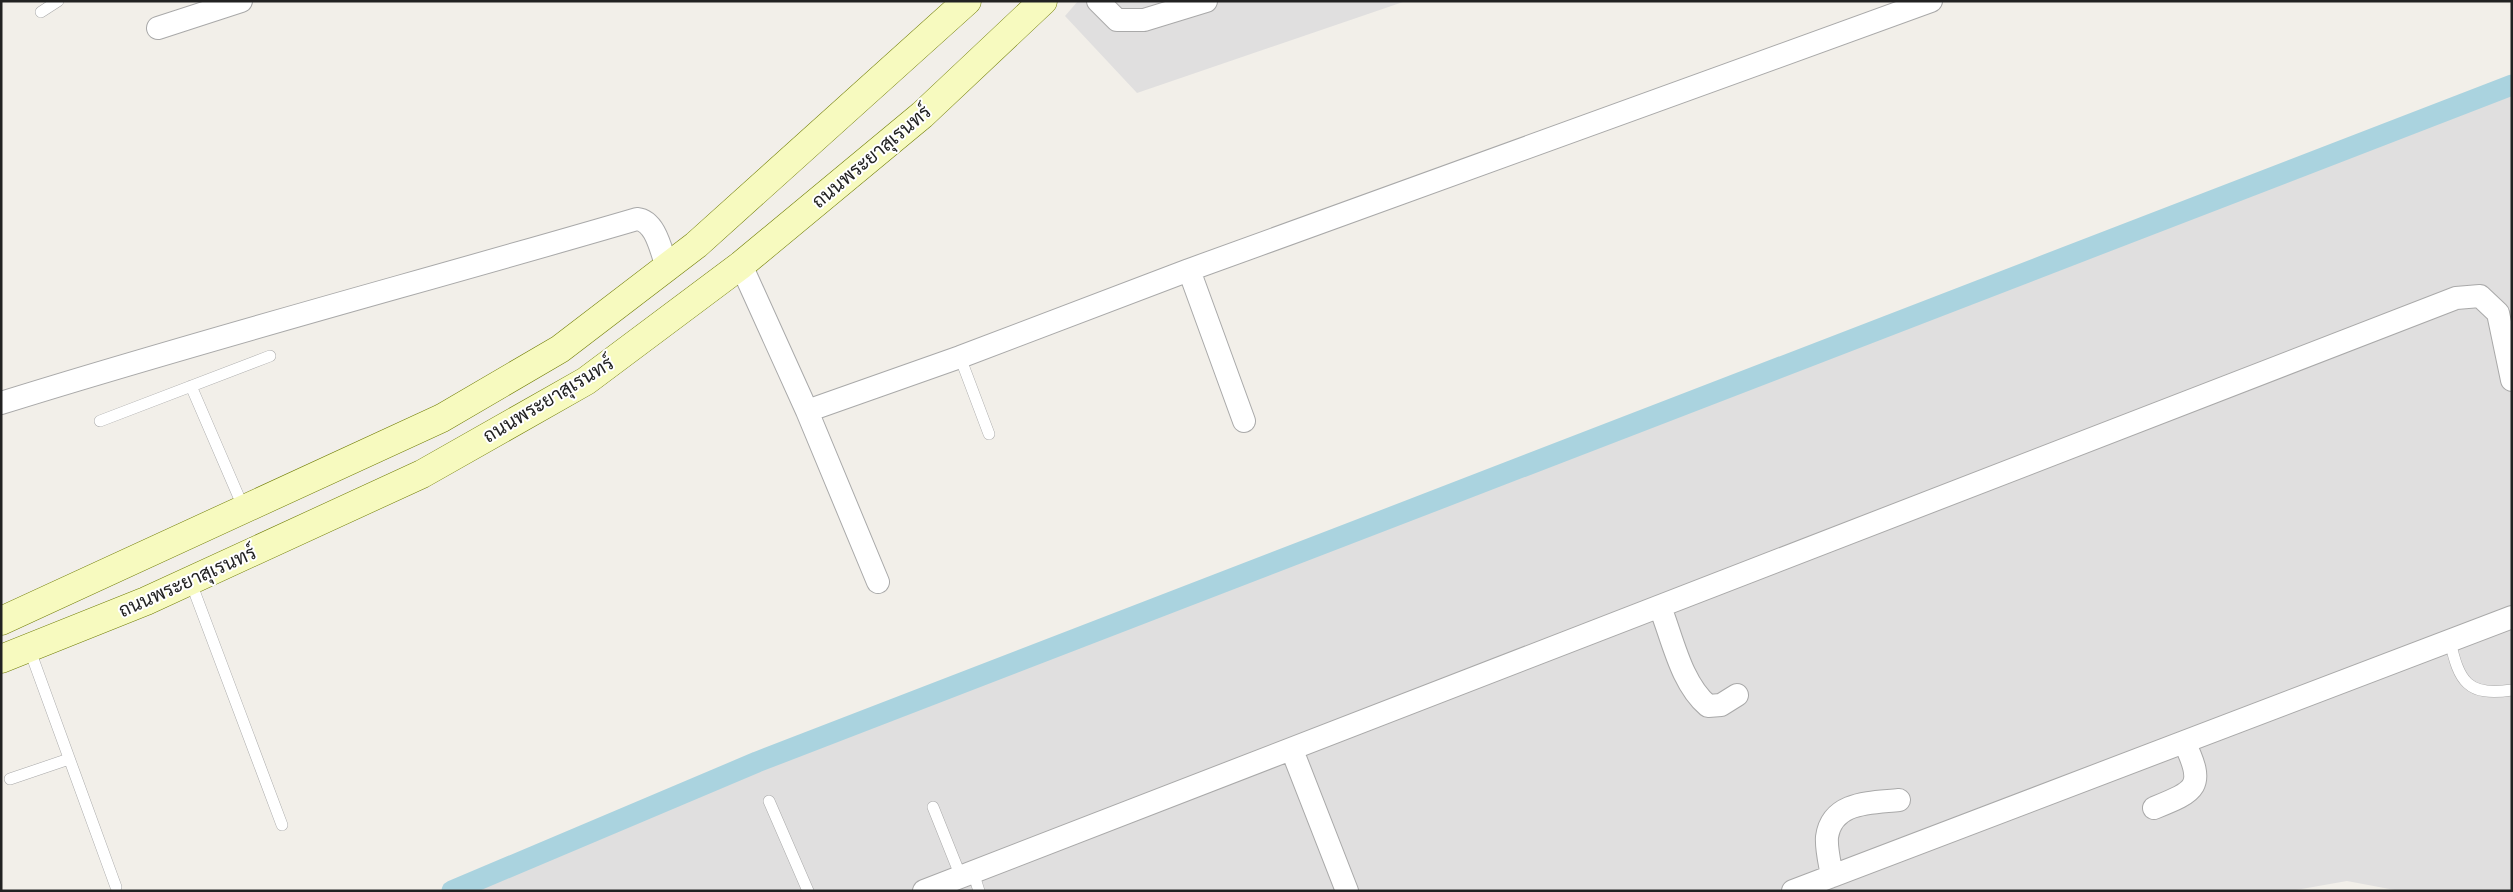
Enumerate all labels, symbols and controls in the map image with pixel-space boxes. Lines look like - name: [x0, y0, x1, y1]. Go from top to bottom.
- street label: ถนนพระยาสุเรนทร์: [807, 99, 936, 214]
- street label: ถนนพระยาสุเรนทร์: [478, 351, 618, 448]
- street label: ถนนพระยาสุเรนทร์: [114, 540, 260, 623]

